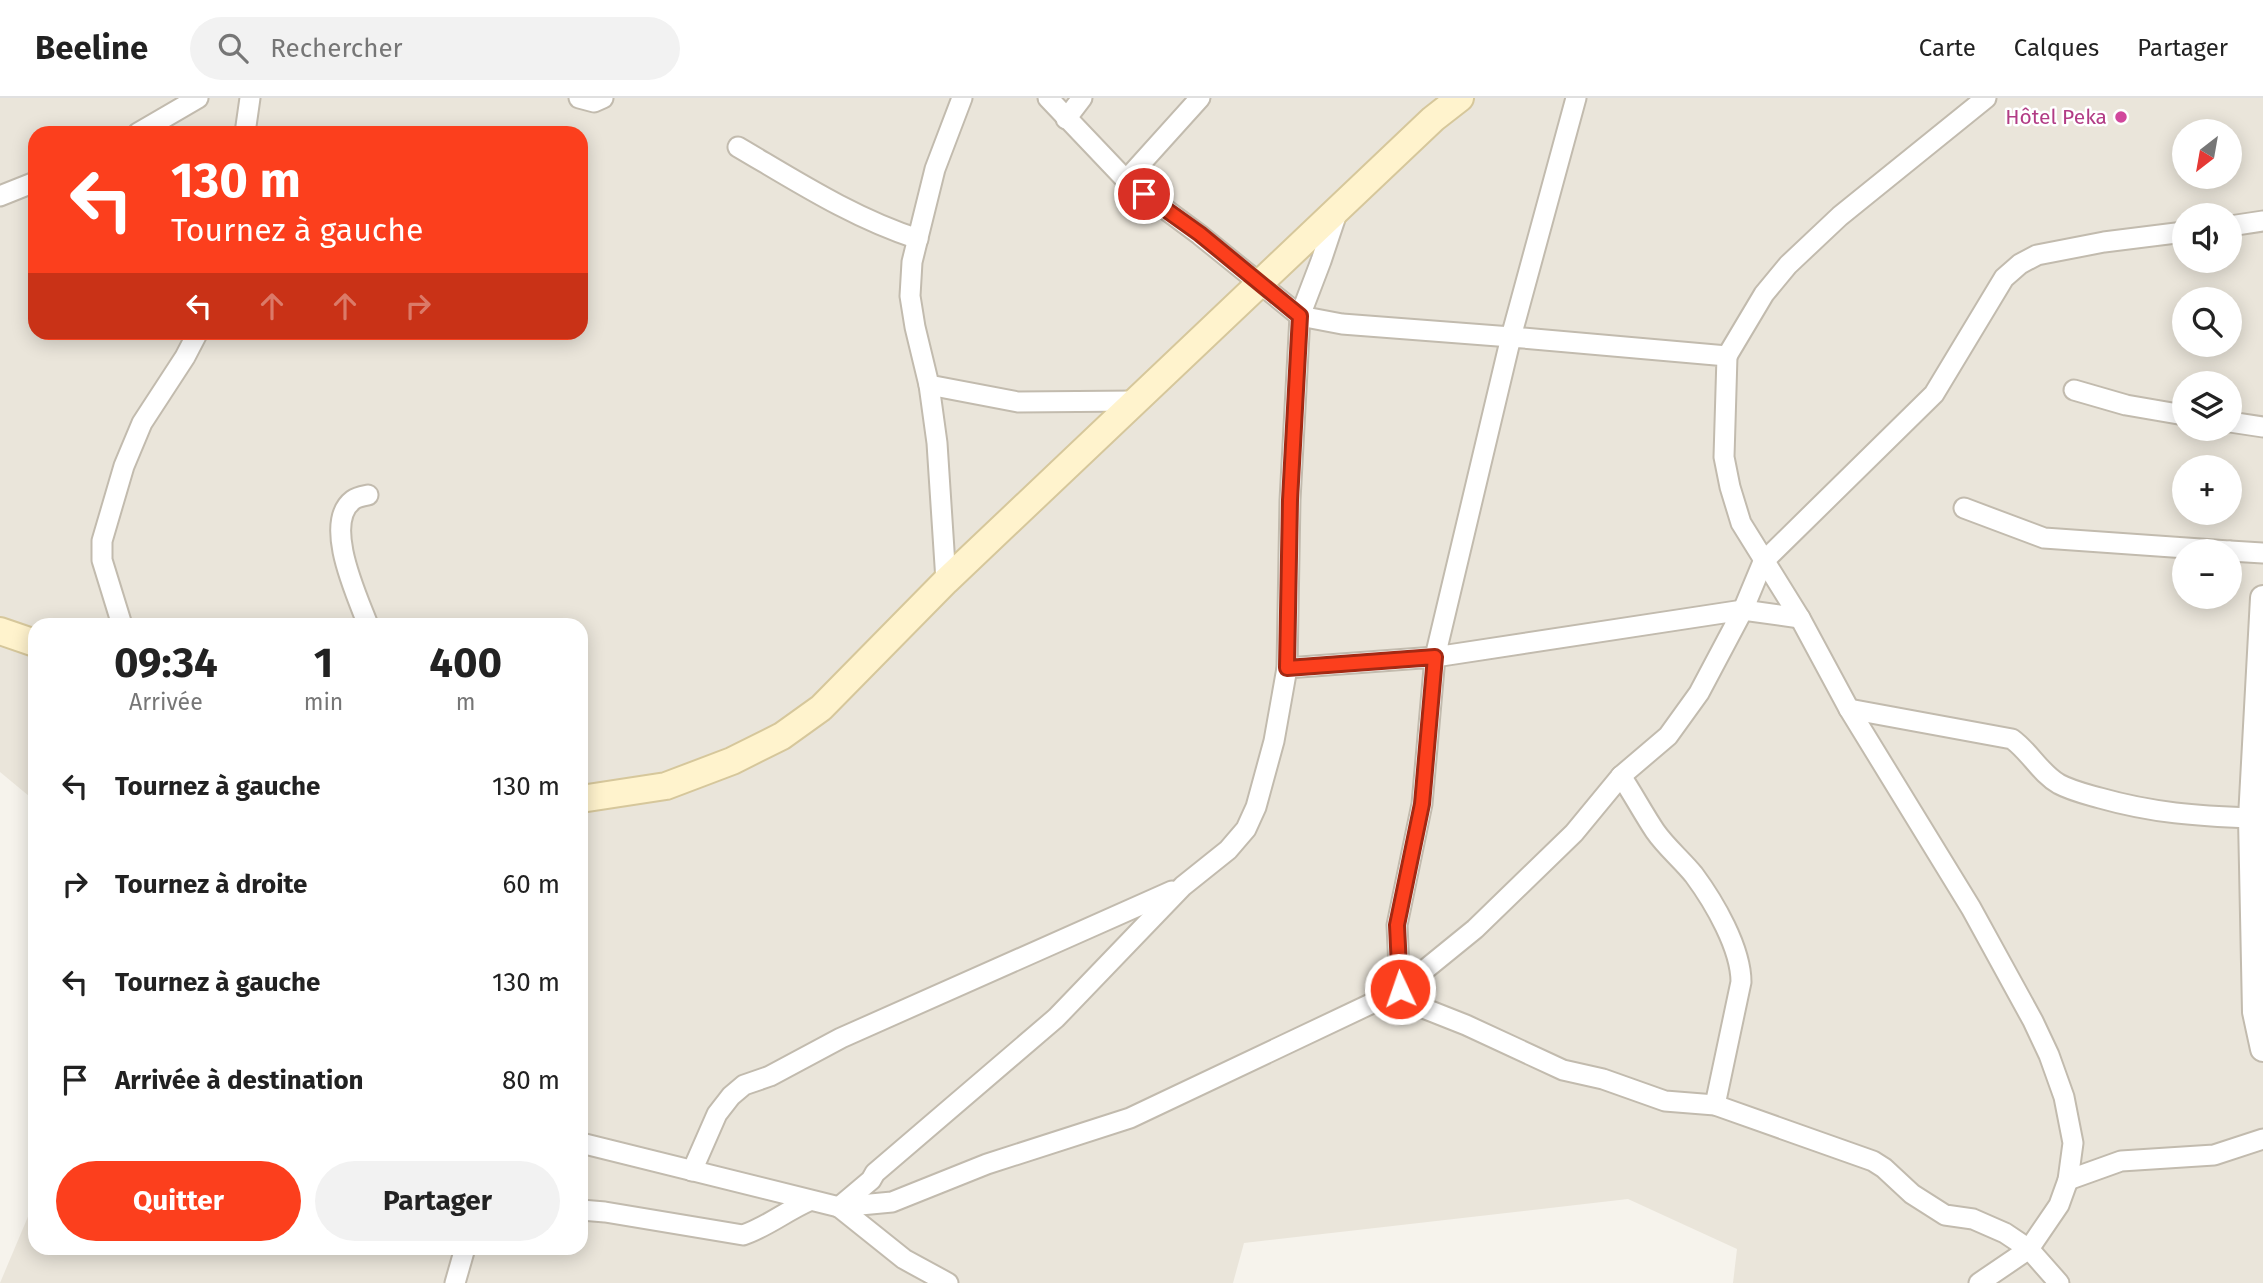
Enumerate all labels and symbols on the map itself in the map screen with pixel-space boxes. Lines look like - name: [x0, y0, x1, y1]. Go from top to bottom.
- place label: Hôtel Peka: [2005, 104, 2107, 130]
- marker: Hôtel Peka: [2113, 109, 2129, 125]
- north arrow: [2172, 119, 2242, 189]
- pin: [1114, 164, 1174, 224]
- position arrow: [1363, 952, 1437, 1026]

